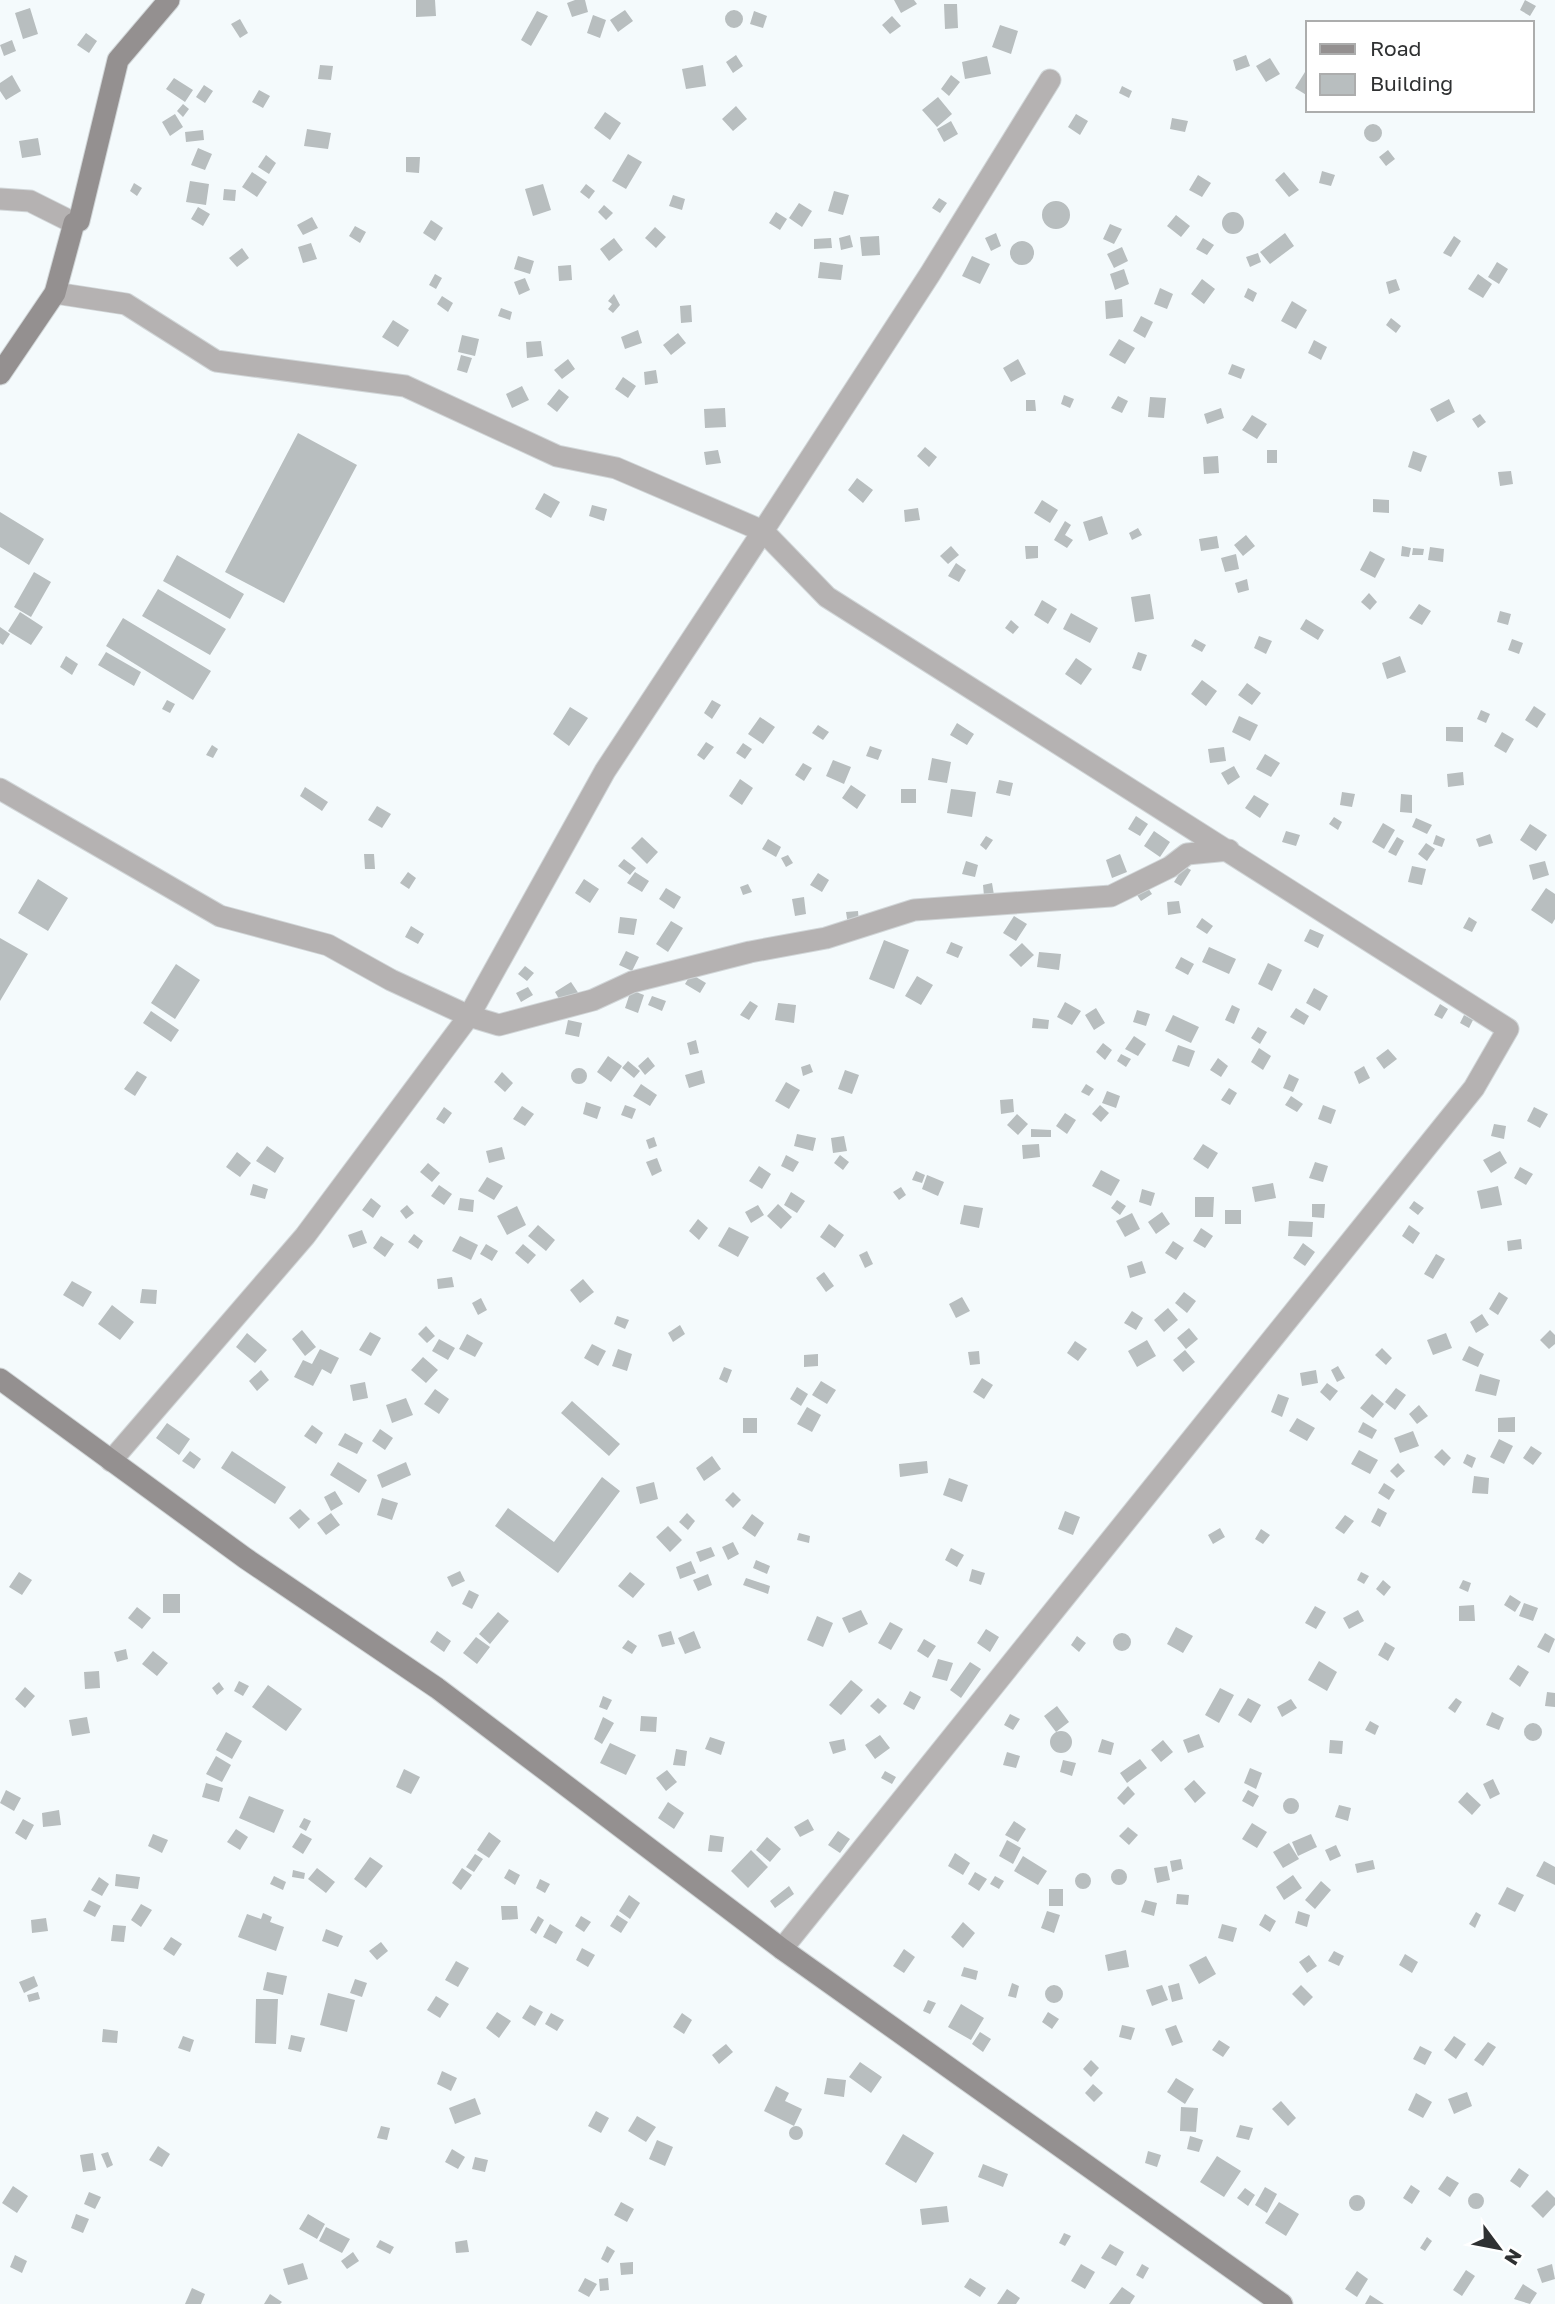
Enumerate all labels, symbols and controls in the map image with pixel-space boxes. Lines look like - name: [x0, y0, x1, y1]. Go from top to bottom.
- legend: [1306, 21, 1534, 112]
- text: Road: [1370, 35, 1421, 61]
- text: Building: [1370, 70, 1453, 96]
- north arrow: [1464, 2213, 1534, 2283]
- text: N: [1500, 2245, 1527, 2269]

